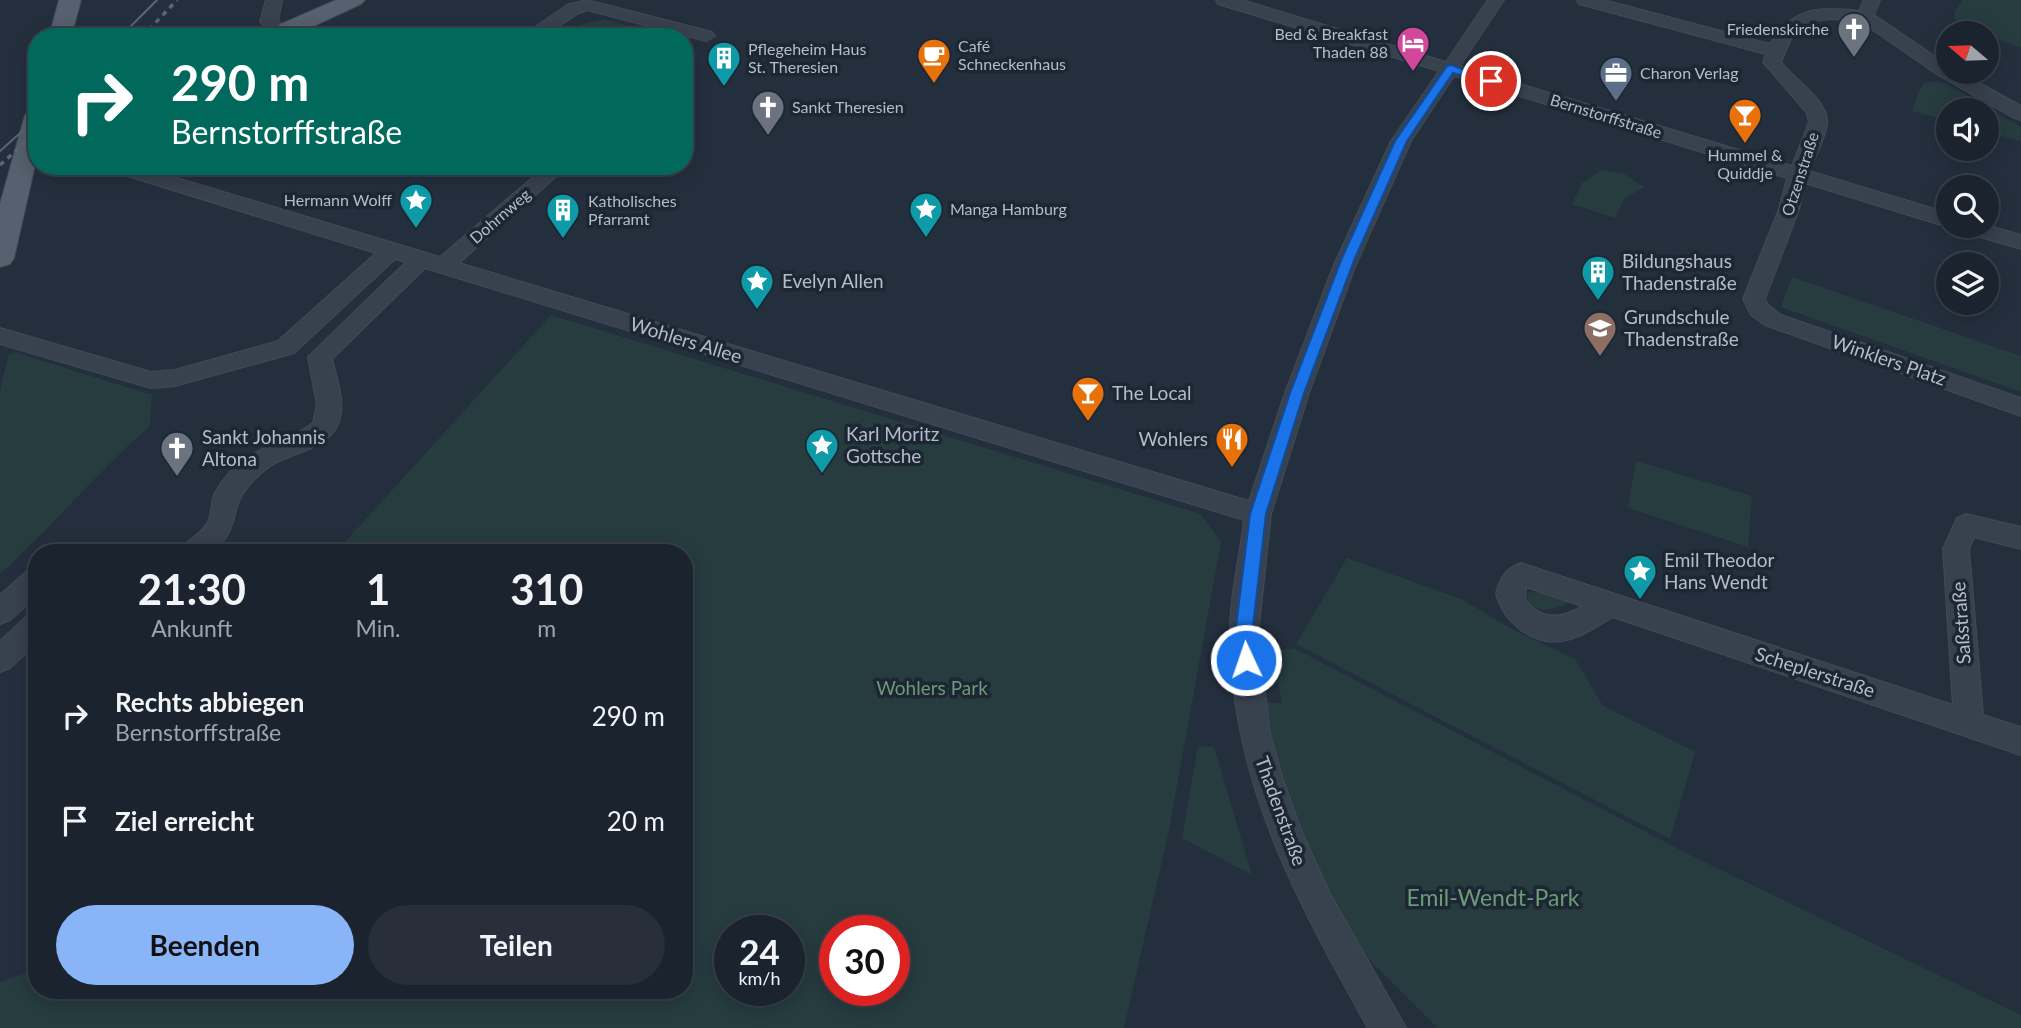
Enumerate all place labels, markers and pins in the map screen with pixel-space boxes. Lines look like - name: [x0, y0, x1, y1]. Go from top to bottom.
- church icon: Friedenskirche: [1835, 10, 1873, 59]
- place label: Friedenskirche: [1727, 19, 1829, 38]
- place label: Bed & Breakfast Thaden 88: [1274, 24, 1388, 61]
- hotel icon: Bed & Breakfast Thaden 88: [1394, 24, 1432, 73]
- cafe icon: Café Schneckenhaus: [915, 36, 953, 85]
- place label: Café Schneckenhaus: [958, 36, 1066, 73]
- building icon: Pflegeheim Haus St. Theresien: [705, 39, 743, 88]
- place label: Pflegeheim Haus St. Theresien: [748, 39, 866, 76]
- pin: [1461, 51, 1521, 111]
- office icon: Charon Verlag: [1597, 54, 1635, 103]
- place label: Charon Verlag: [1640, 63, 1739, 82]
- church icon: Sankt Theresien: [749, 88, 787, 137]
- bar icon: Hummel & Quiddje: [1726, 96, 1764, 145]
- place label: Sankt Theresien: [792, 97, 904, 116]
- place label: Hummel & Quiddje: [1707, 145, 1783, 182]
- place icon: Hermann Wolff: [397, 181, 435, 230]
- place label: Hermann Wolff: [284, 190, 392, 209]
- place icon: Manga Hamburg: [907, 190, 945, 239]
- building icon: Katholisches Pfarramt: [544, 191, 582, 240]
- place label: Katholisches Pfarramt: [588, 191, 677, 228]
- place label: Manga Hamburg: [950, 199, 1067, 218]
- place label: Bildungshaus Thadenstraße: [1622, 249, 1737, 294]
- building icon: Bildungshaus Thadenstraße: [1579, 253, 1617, 302]
- place icon: Evelyn Allen: [738, 262, 776, 311]
- place label: Evelyn Allen: [782, 269, 884, 292]
- place label: Grundschule Thadenstraße: [1624, 305, 1739, 350]
- school or university icon: Grundschule Thadenstraße: [1581, 309, 1619, 358]
- bar icon: The Local: [1069, 374, 1107, 423]
- place label: The Local: [1112, 381, 1191, 404]
- restaurant icon: Wohlers: [1213, 420, 1251, 469]
- place label: Karl Moritz Gottsche: [846, 422, 939, 467]
- place label: Sankt Johannis Altona: [202, 425, 326, 470]
- place icon: Karl Moritz Gottsche: [803, 426, 841, 475]
- place label: Wohlers: [1138, 427, 1208, 450]
- church icon: Sankt Johannis Altona: [158, 429, 196, 478]
- place label: Emil Theodor Hans Wendt: [1664, 548, 1775, 593]
- place icon: Emil Theodor Hans Wendt: [1621, 552, 1659, 601]

